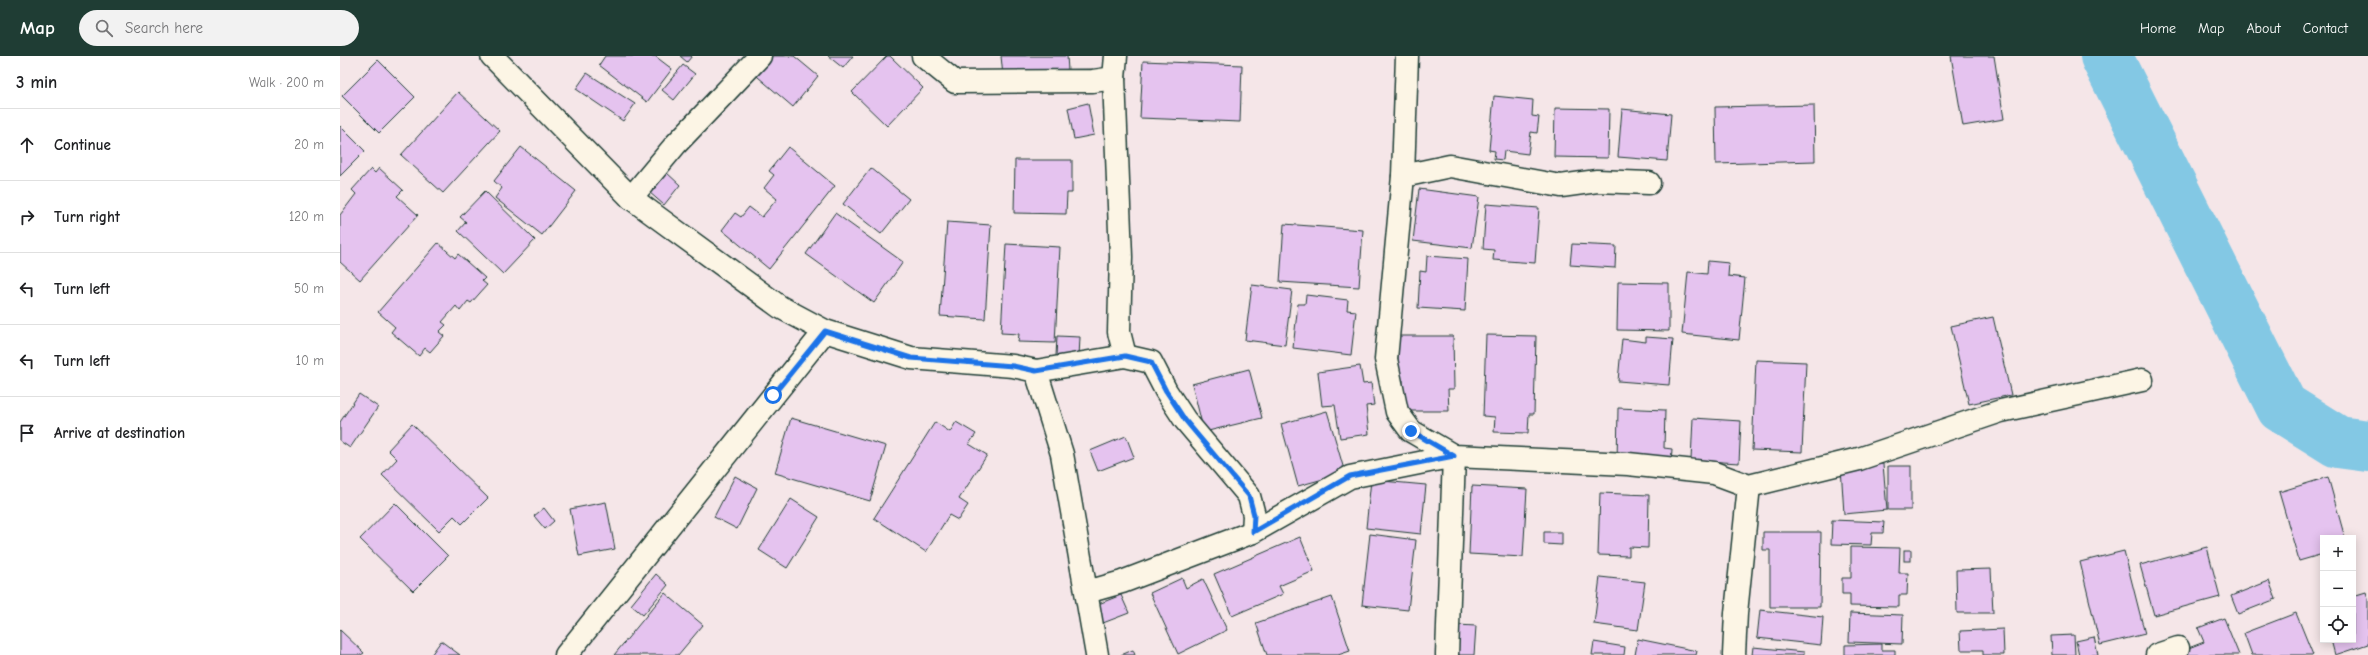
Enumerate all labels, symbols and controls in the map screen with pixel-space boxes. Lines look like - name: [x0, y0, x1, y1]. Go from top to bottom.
- search box: [79, 10, 359, 46]
- text: Map: [20, 17, 55, 39]
- icon: search: [93, 17, 115, 39]
- text: Search here: [125, 19, 203, 37]
- text: Home: [2140, 20, 2176, 37]
- text: Map: [2198, 20, 2224, 37]
- text: About: [2246, 20, 2281, 37]
- text: Contact: [2303, 20, 2348, 37]
- text: 3 min: [16, 73, 57, 92]
- text: Walk · 200 m: [249, 75, 324, 90]
- icon: ahead: [16, 134, 38, 156]
- text: Continue: [54, 136, 111, 154]
- text: 20 m: [294, 137, 324, 152]
- icon: right: [16, 206, 38, 228]
- text: Turn right: [54, 208, 120, 226]
- text: 120 m: [289, 209, 324, 224]
- icon: left: [16, 278, 38, 300]
- text: Turn left: [54, 280, 110, 298]
- text: 50 m: [294, 281, 324, 296]
- icon: left: [16, 350, 38, 372]
- text: Turn left: [54, 352, 110, 370]
- text: 10 m: [296, 353, 324, 368]
- route start: [764, 386, 782, 404]
- icon: arrive: [16, 422, 38, 444]
- route end: [1402, 422, 1420, 440]
- text: Arrive at destination: [54, 424, 185, 442]
- map controls: [2320, 535, 2356, 643]
- button: +: [2320, 535, 2356, 571]
- button: −: [2320, 571, 2356, 607]
- button: locate: [2320, 607, 2356, 643]

